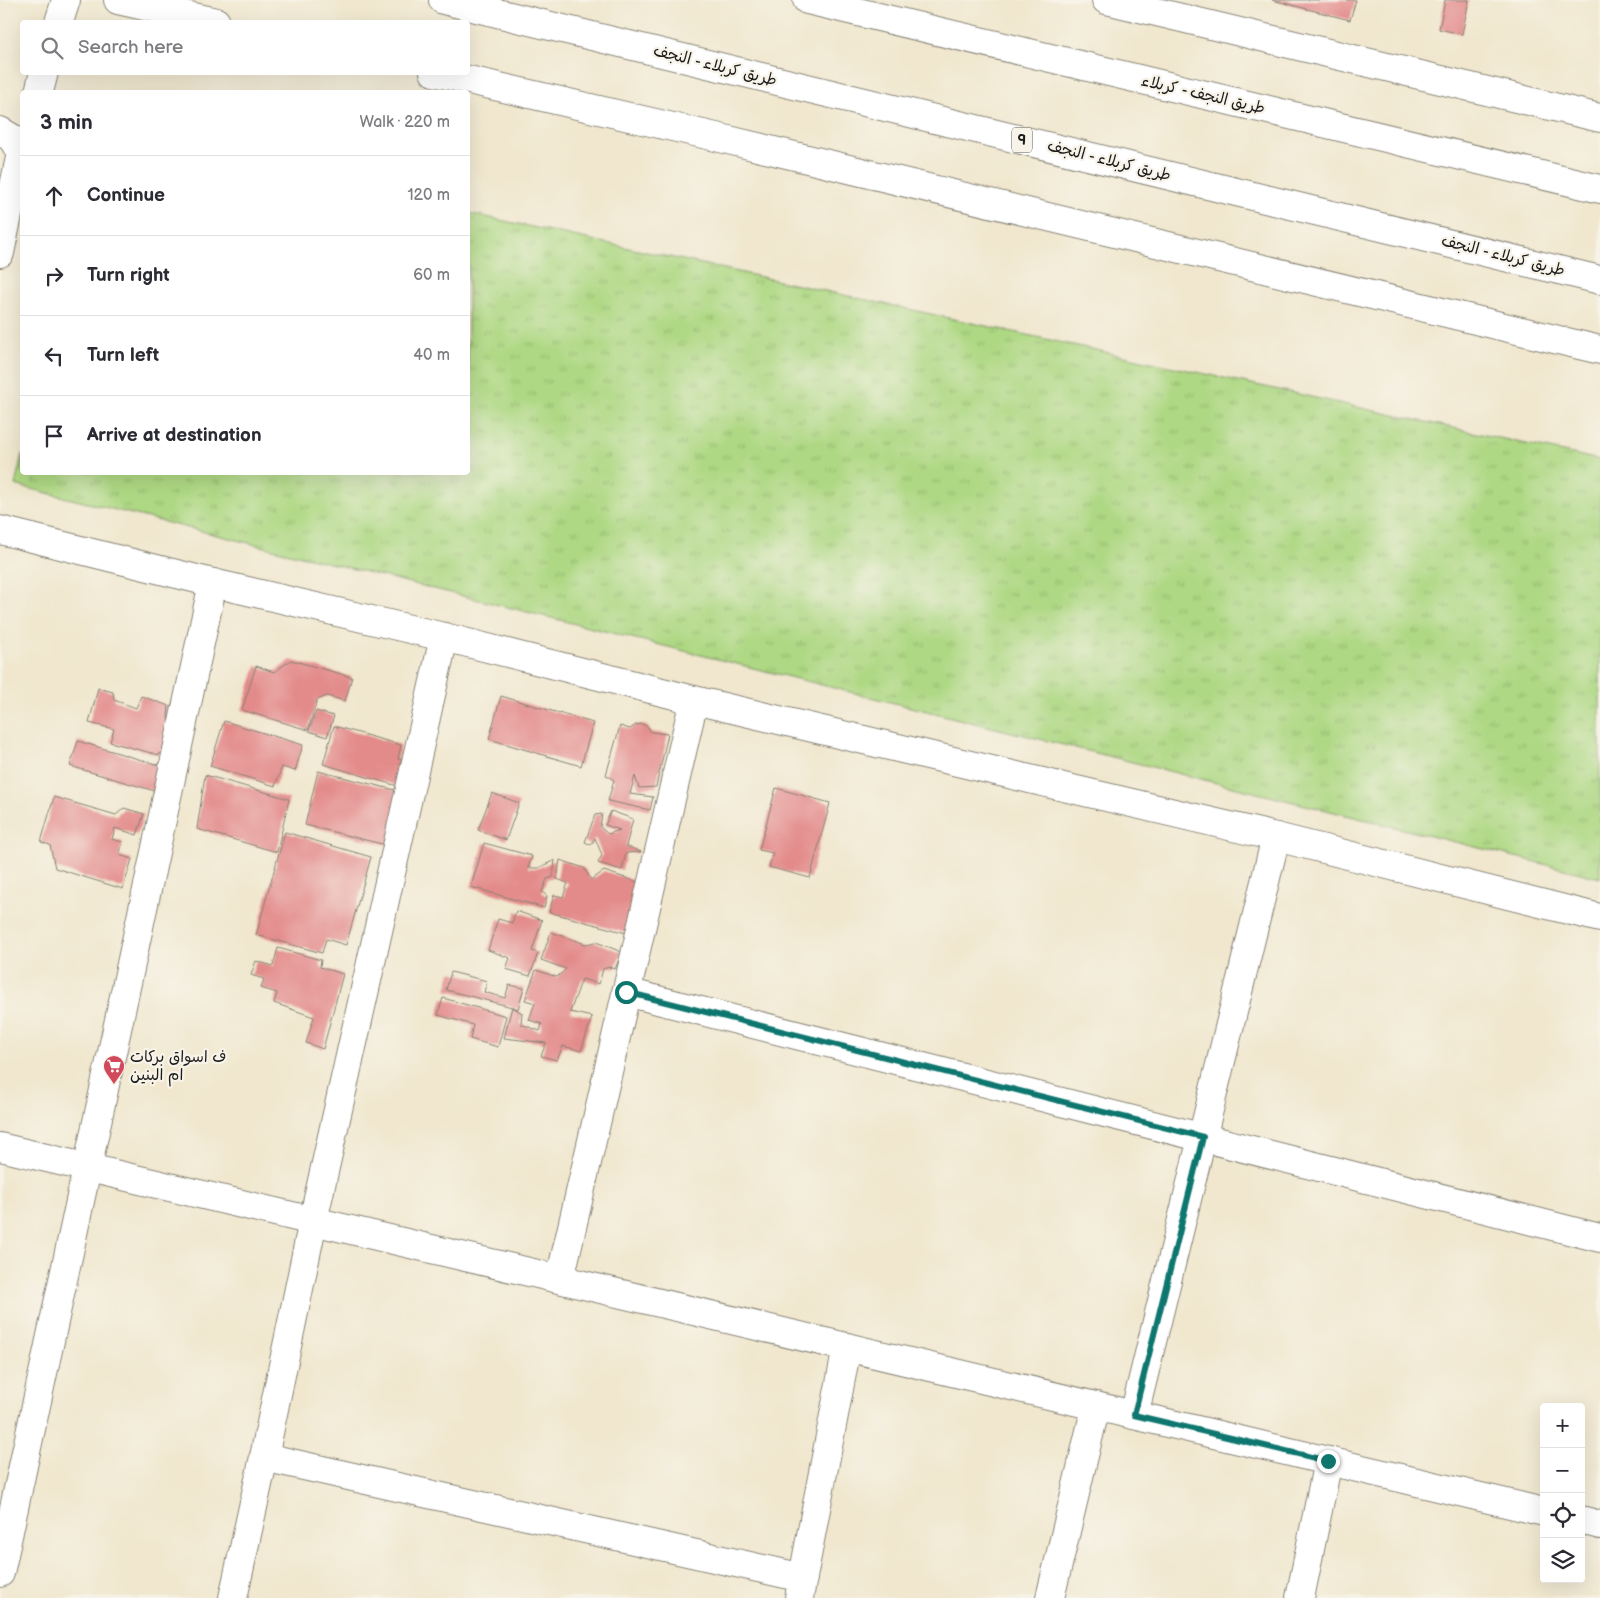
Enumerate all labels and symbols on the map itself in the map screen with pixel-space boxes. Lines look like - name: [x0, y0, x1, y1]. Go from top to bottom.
- street label: طريق کربلاء - النجف: [651, 41, 779, 91]
- street label: طريق النجف - کربلاء: [1139, 72, 1267, 118]
- road number: 9: [1012, 128, 1032, 152]
- street label: طريق کربلاء - النجف: [1045, 136, 1173, 186]
- street label: طريق کربلاء - النجف: [1439, 231, 1567, 281]
- route start: [615, 981, 638, 1004]
- place label: ف اسواق بركات ام البنين: [130, 1048, 226, 1087]
- supermarket icon: ف اسواق بركات ام البنين: [102, 1054, 126, 1085]
- route end: [1317, 1450, 1340, 1473]

